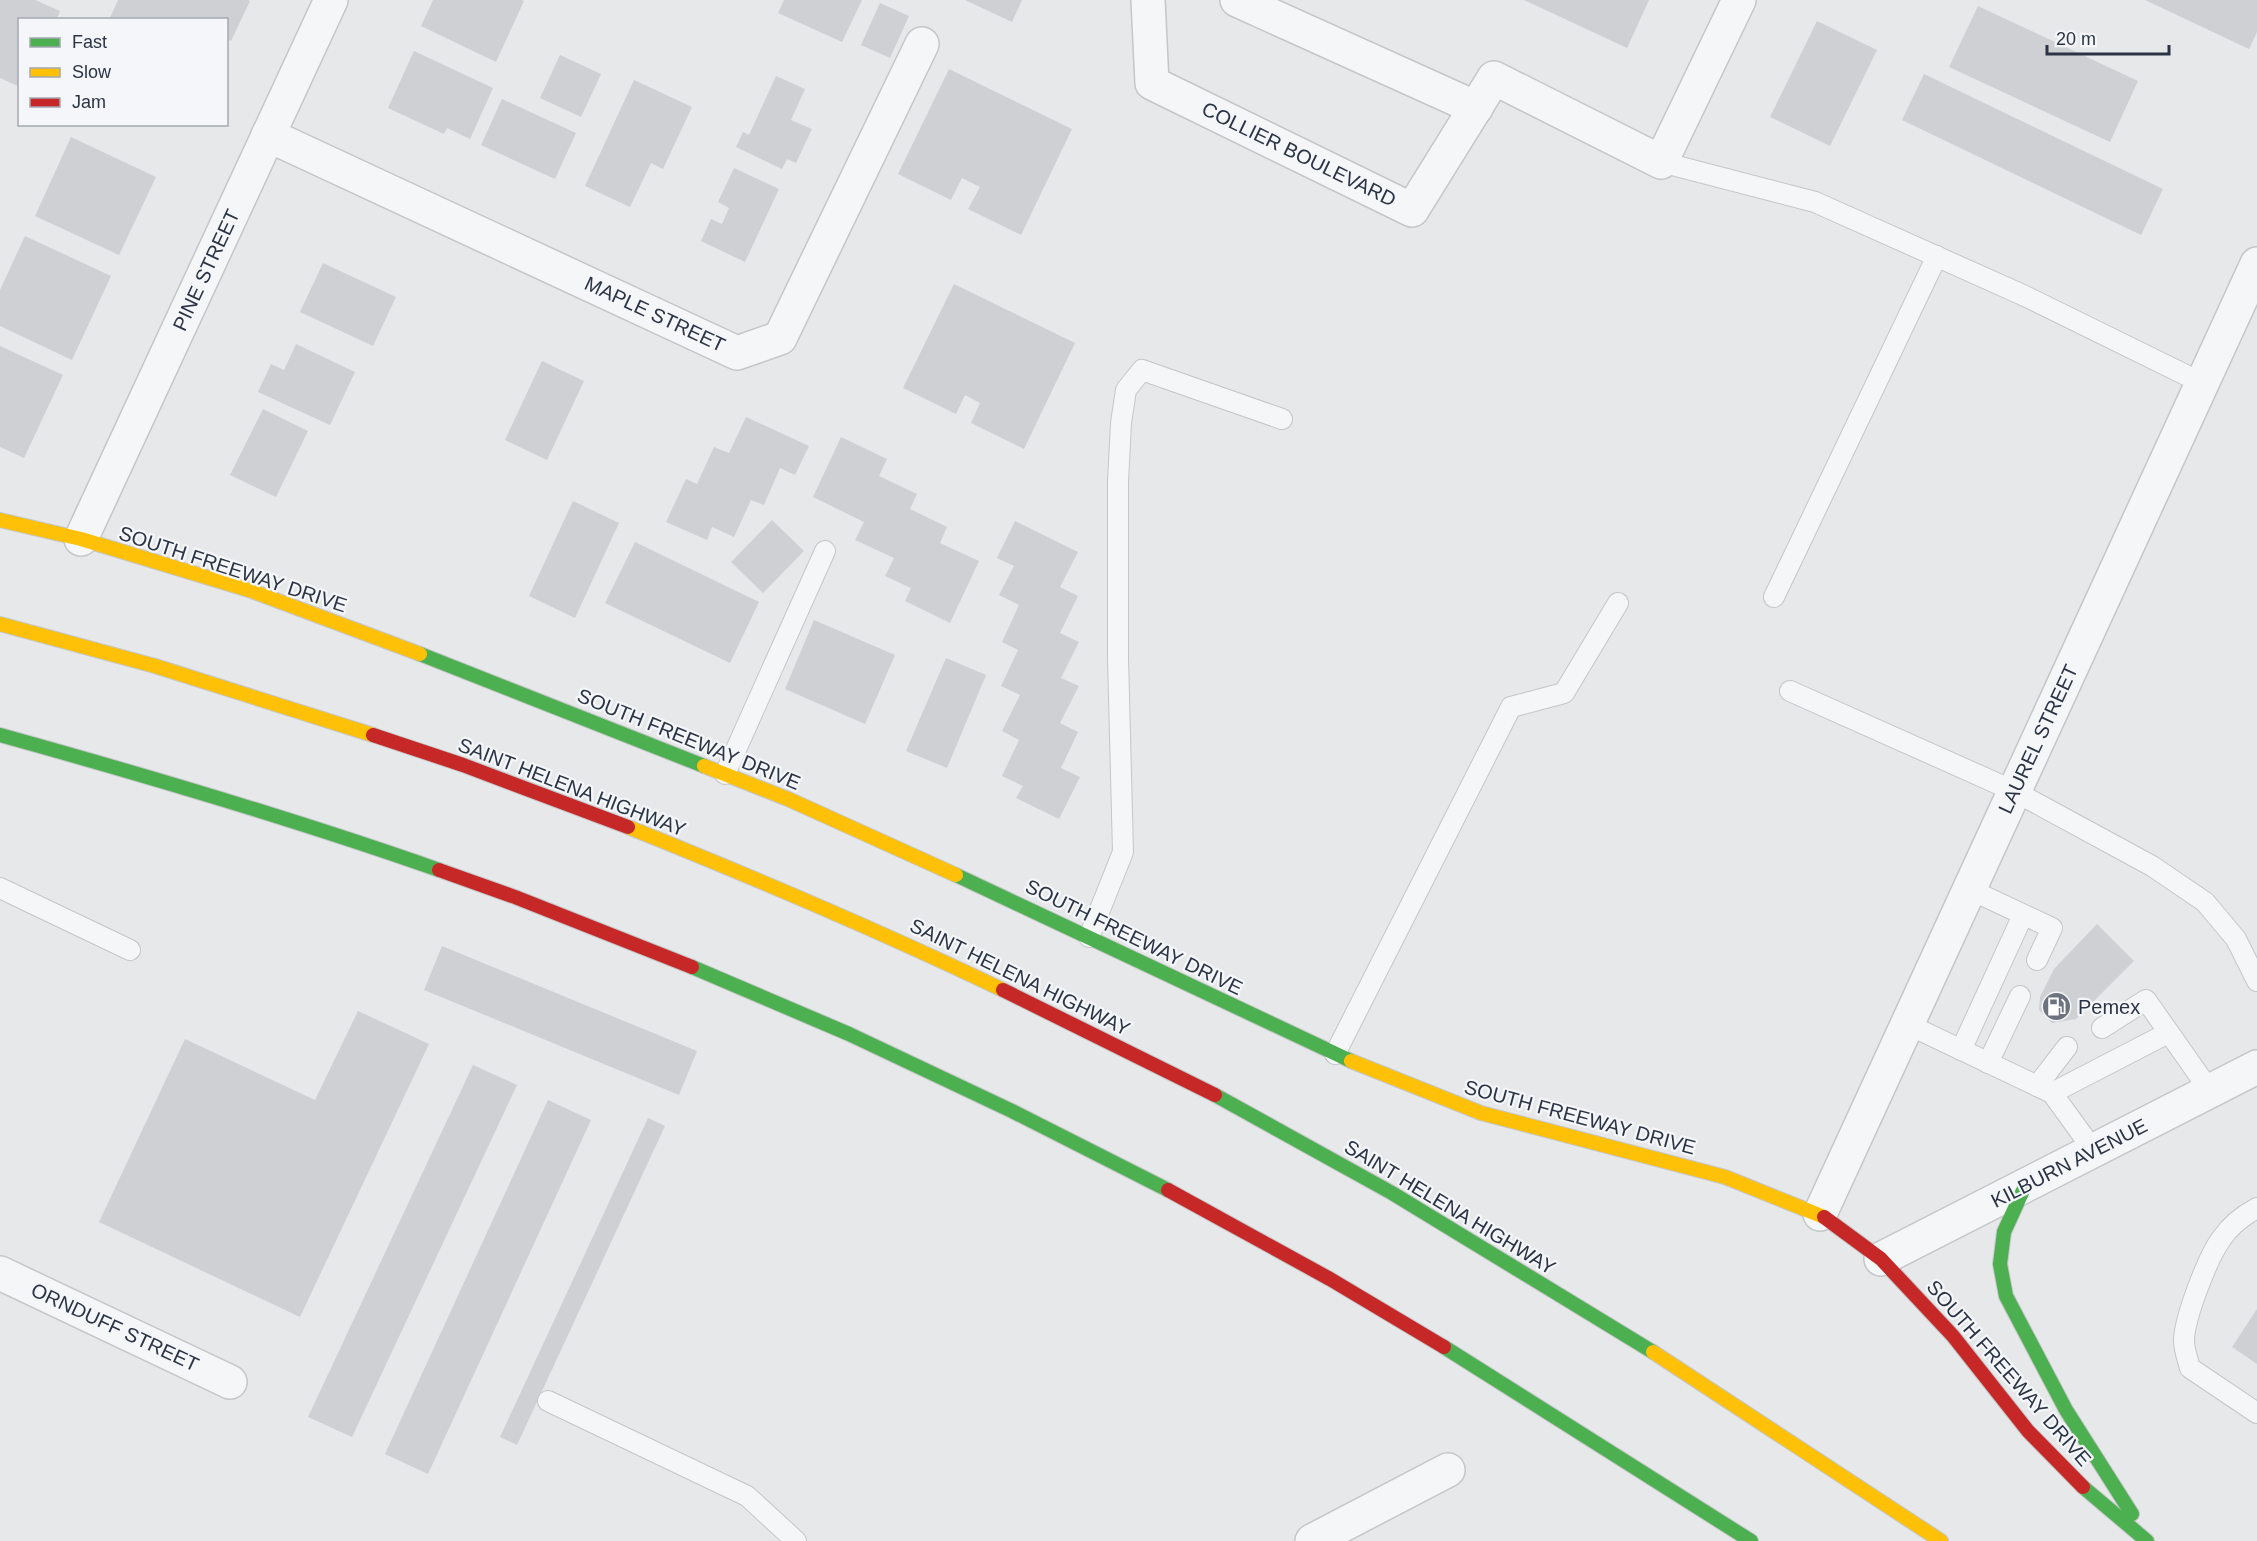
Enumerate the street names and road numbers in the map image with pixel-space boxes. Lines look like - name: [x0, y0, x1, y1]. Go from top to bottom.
- street label: COLLIER BOULEVARD: [1198, 97, 1400, 211]
- street label: PINE STREET: [168, 206, 244, 334]
- street label: MAPLE STREET: [581, 272, 729, 356]
- street label: SOUTH FREEWAY DRIVE: [116, 522, 350, 616]
- street label: LAUREL STREET: [1994, 661, 2082, 817]
- street label: SOUTH FREEWAY DRIVE: [574, 684, 804, 794]
- street label: SAINT HELENA HIGHWAY: [455, 733, 689, 841]
- street label: SOUTH FREEWAY DRIVE: [1022, 875, 1246, 999]
- street label: SAINT HELENA HIGHWAY: [906, 914, 1134, 1040]
- street label: SOUTH FREEWAY DRIVE: [1462, 1076, 1698, 1158]
- street label: KILBURN AVENUE: [1987, 1114, 2151, 1212]
- street label: SAINT HELENA HIGHWAY: [1341, 1135, 1559, 1279]
- street label: SOUTH FREEWAY DRIVE: [1922, 1276, 2096, 1470]
- street label: ORNDUFF STREET: [28, 1279, 202, 1375]

